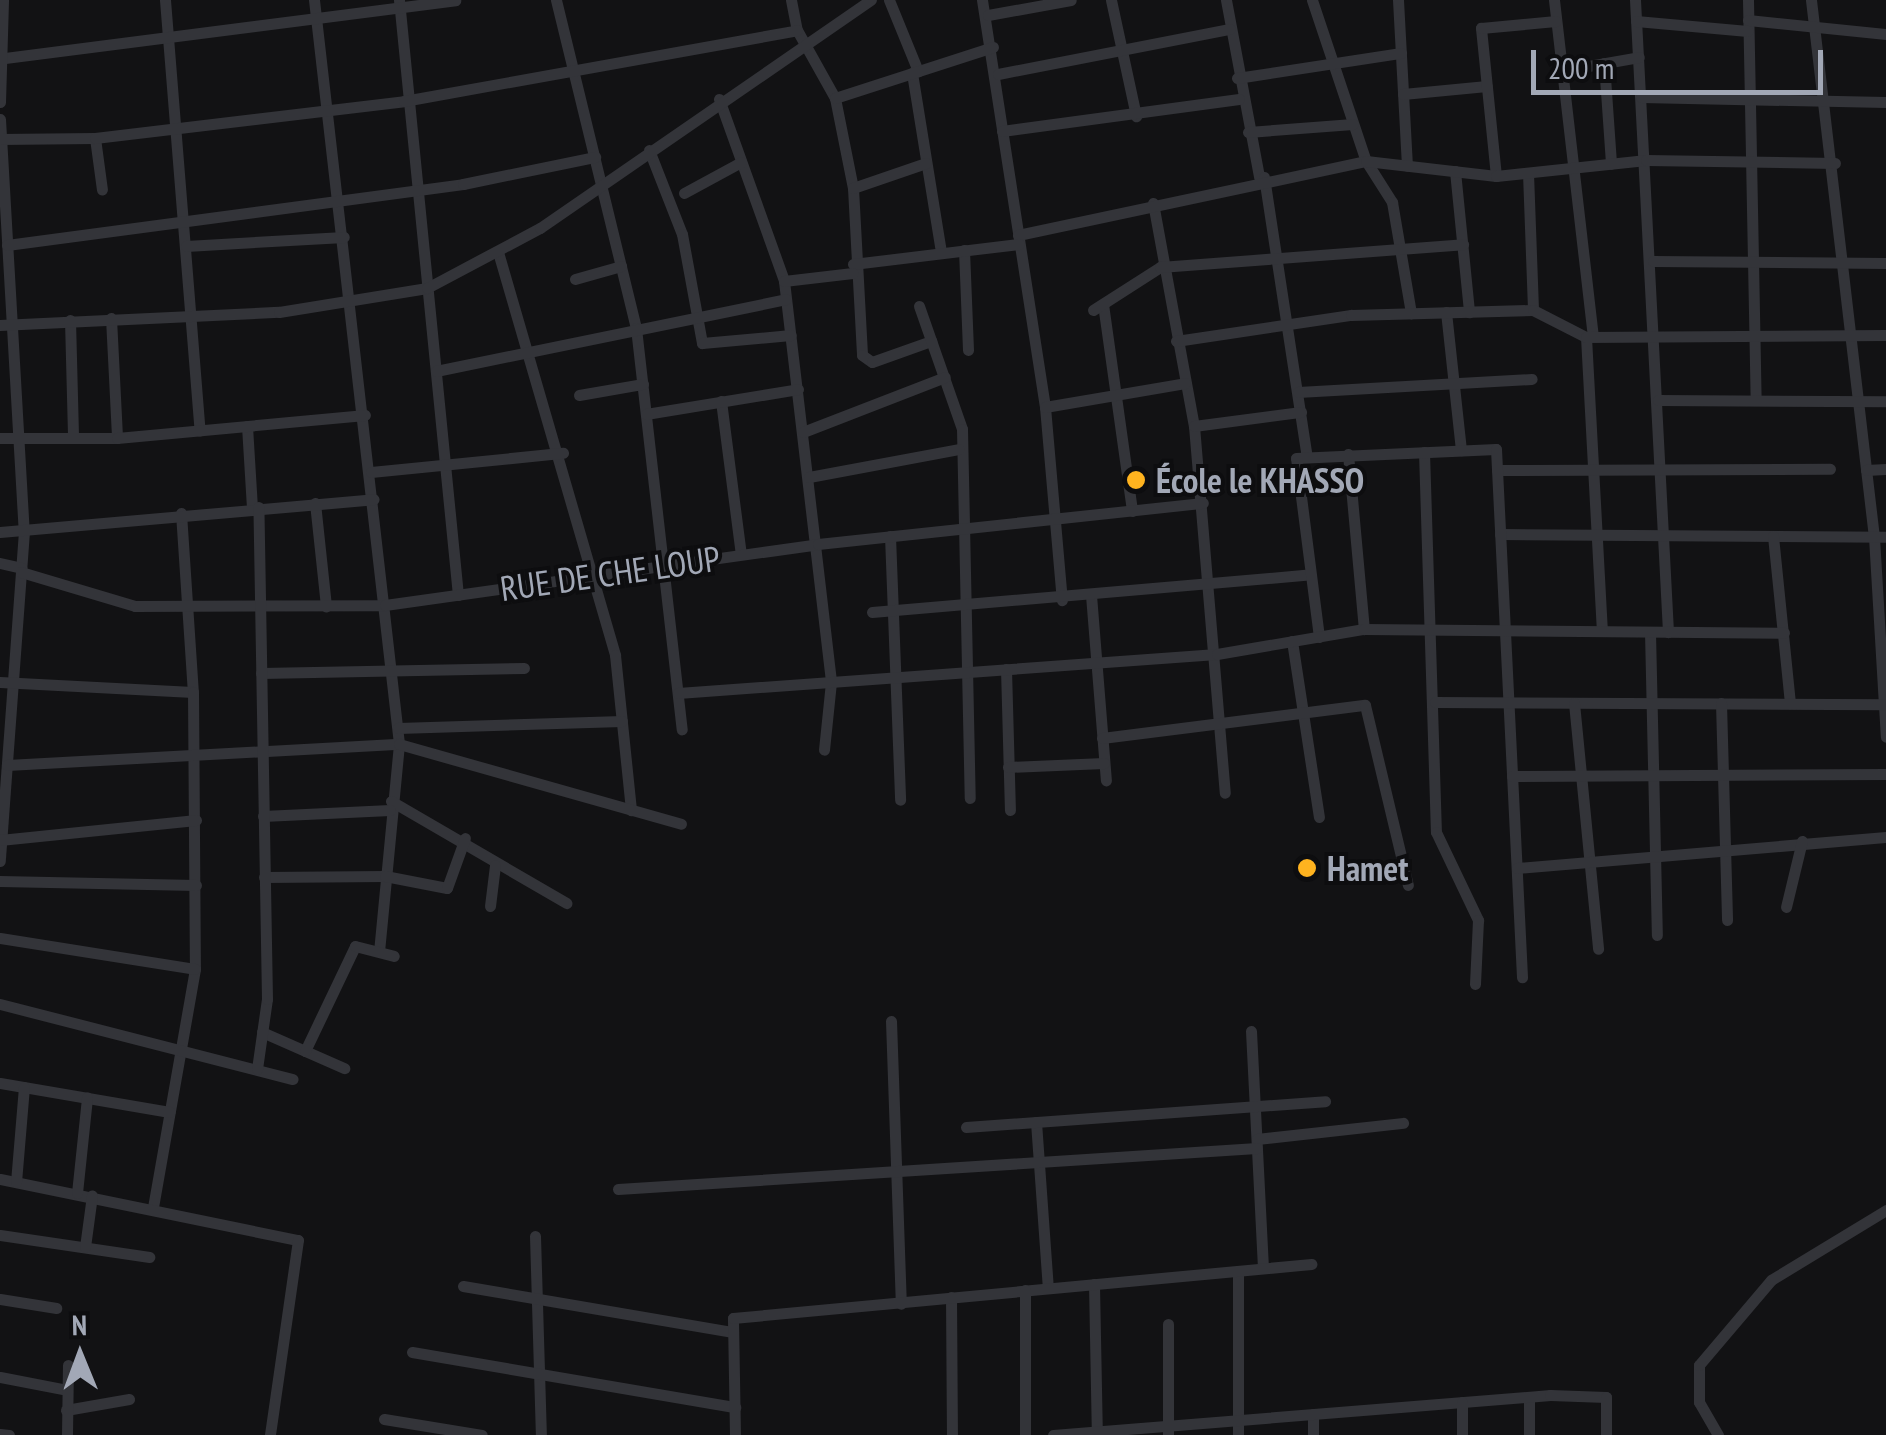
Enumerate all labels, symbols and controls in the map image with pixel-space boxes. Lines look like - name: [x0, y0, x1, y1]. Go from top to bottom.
- scale bar: [1536, 30, 1828, 92]
- text: 200 m: [1548, 48, 1614, 87]
- place label: École le KHASSO: [1156, 459, 1364, 501]
- marker: École le KHASSO: [1125, 469, 1147, 491]
- street label: RUE DE CHE LOUP: [498, 537, 722, 609]
- place label: Hamet: [1327, 847, 1408, 889]
- marker: Hamet: [1296, 857, 1318, 879]
- north arrow: [30, 1305, 130, 1405]
- text: N: [72, 1306, 87, 1343]

